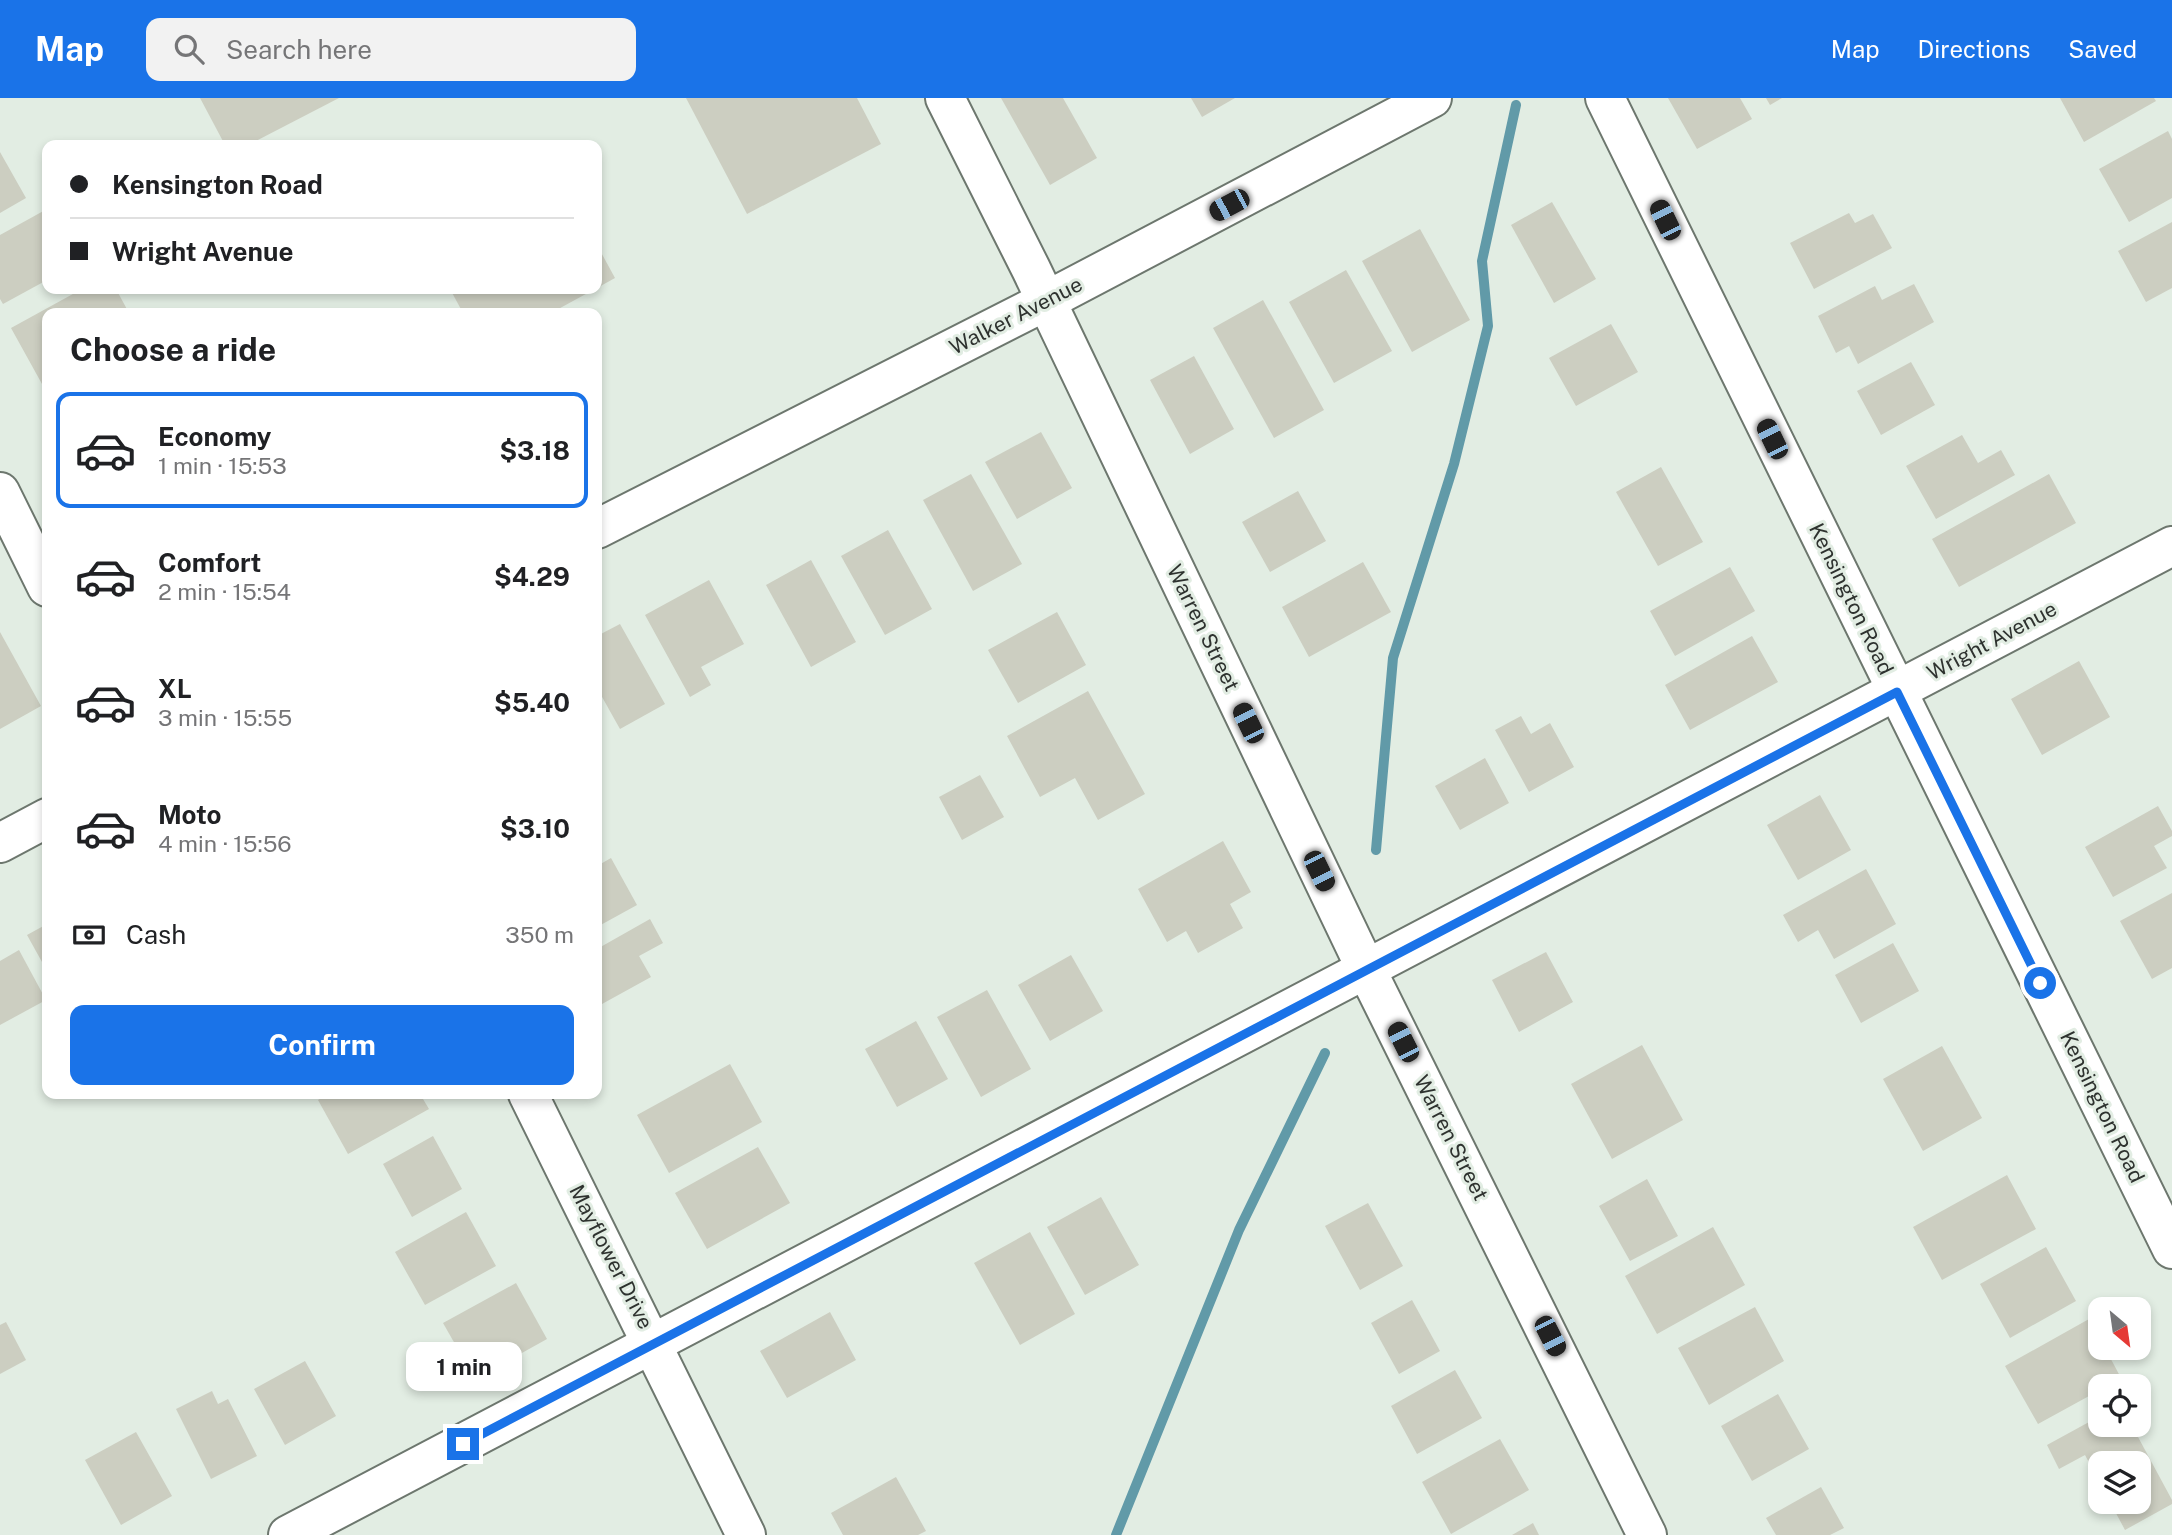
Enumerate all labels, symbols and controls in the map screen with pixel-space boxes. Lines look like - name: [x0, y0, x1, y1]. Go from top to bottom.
- search box: [146, 18, 636, 81]
- text: Map: [35, 30, 104, 68]
- icon: search: [170, 30, 208, 68]
- text: Search here: [226, 34, 372, 65]
- text: Map: [1831, 35, 1880, 63]
- text: Directions: [1918, 35, 2030, 63]
- text: Saved: [2068, 35, 2137, 63]
- text: Kensington Road: [112, 169, 323, 200]
- car: [1206, 186, 1253, 224]
- car: [1647, 197, 1684, 243]
- text: Wright Avenue: [112, 236, 293, 267]
- street label: Walker Avenue: [945, 271, 1086, 360]
- text: Choose a ride: [70, 331, 276, 368]
- car: [1754, 416, 1791, 462]
- icon: car: [74, 419, 137, 482]
- text: Economy: [158, 421, 271, 452]
- text: $3.18: [499, 435, 570, 466]
- text: 1 min · 15:53: [158, 452, 287, 479]
- street label: Kensington Road: [1804, 519, 1899, 679]
- icon: car: [74, 545, 137, 608]
- text: Comfort: [158, 547, 261, 578]
- text: $4.29: [494, 561, 570, 592]
- street label: Warren Street: [1162, 561, 1245, 695]
- text: 2 min · 15:54: [158, 578, 291, 605]
- street label: Wright Avenue: [1923, 596, 2061, 685]
- icon: car: [74, 671, 137, 734]
- text: XL: [158, 673, 192, 704]
- text: $5.40: [494, 687, 570, 718]
- car: [1230, 700, 1267, 746]
- text: 3 min · 15:55: [158, 704, 292, 731]
- icon: car: [74, 797, 137, 860]
- text: Moto: [158, 799, 221, 830]
- text: $3.10: [500, 813, 570, 844]
- text: 4 min · 15:56: [158, 830, 292, 857]
- car: [1301, 848, 1338, 894]
- icon: cash: [70, 916, 108, 954]
- text: Cash: [126, 919, 186, 950]
- text: 350 m: [505, 921, 574, 948]
- route start: [2024, 967, 2056, 999]
- button: Confirm: [70, 1005, 574, 1085]
- car: [1385, 1019, 1422, 1065]
- street label: Kensington Road: [2055, 1027, 2150, 1187]
- street label: Warren Street: [1409, 1071, 1494, 1205]
- street label: Mayflower Drive: [564, 1180, 659, 1333]
- north arrow: [2088, 1297, 2151, 1360]
- map controls: [2088, 1297, 2151, 1514]
- car: [1532, 1313, 1569, 1359]
- callout: 1 min: [405, 1342, 521, 1392]
- text: 1 min: [436, 1353, 492, 1380]
- button: locate: [2088, 1374, 2151, 1437]
- route end: [447, 1428, 479, 1460]
- button: layers: [2088, 1451, 2151, 1514]

